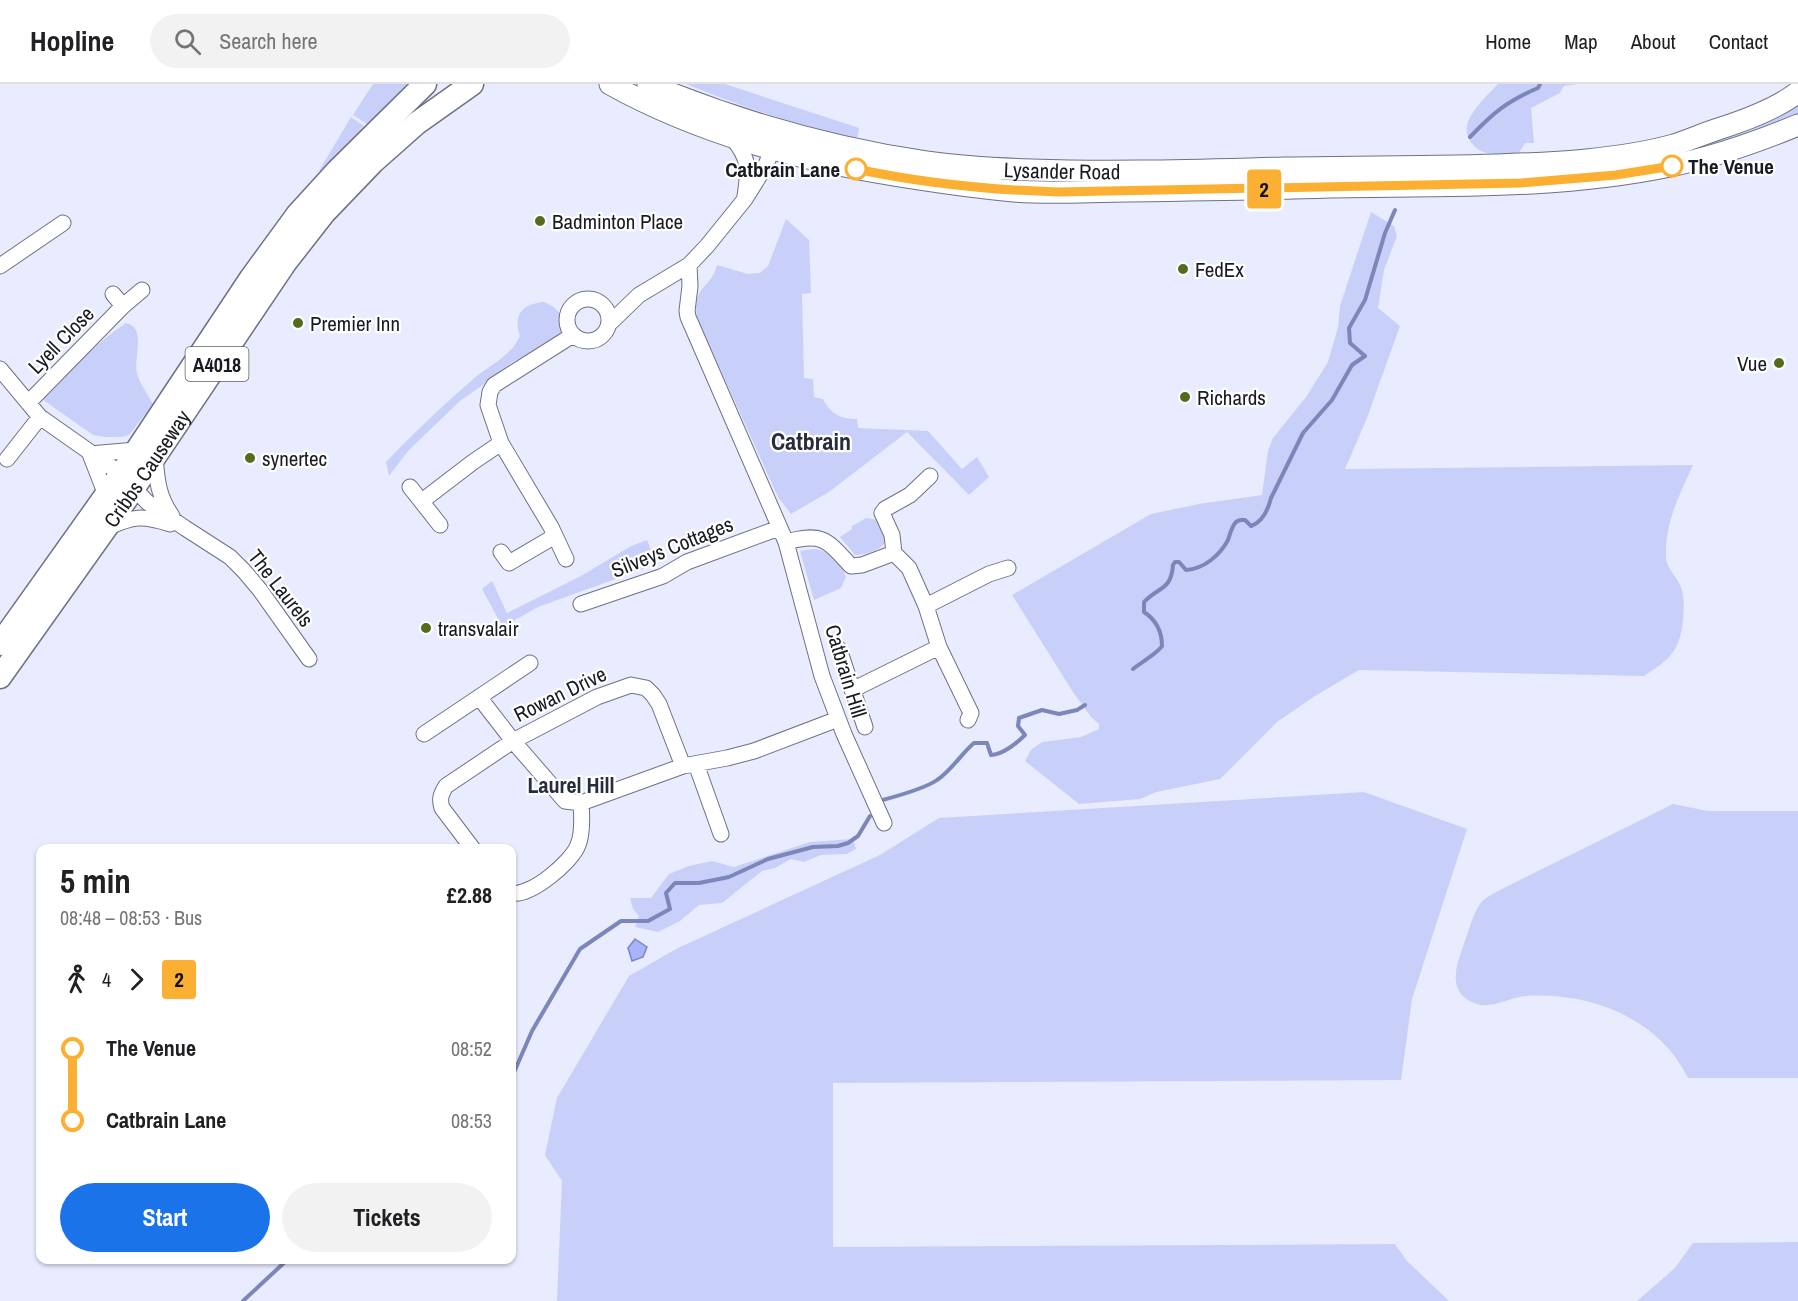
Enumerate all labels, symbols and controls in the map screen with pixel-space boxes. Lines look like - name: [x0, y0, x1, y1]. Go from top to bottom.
- search box: [150, 14, 570, 68]
- text: Hopline: [30, 22, 114, 60]
- icon: search: [171, 25, 204, 58]
- text: Search here: [219, 26, 317, 56]
- text: Home: [1485, 27, 1531, 56]
- text: Map: [1564, 27, 1598, 56]
- text: About: [1631, 27, 1676, 56]
- text: Contact: [1709, 27, 1768, 56]
- place label: The Venue: [1688, 152, 1774, 181]
- street label: Lysander Road: [1003, 154, 1120, 186]
- place label: Catbrain Lane: [725, 155, 840, 184]
- marker: The Venue: [1661, 155, 1683, 177]
- marker: Catbrain Lane: [845, 158, 867, 180]
- line badge: 2: [1244, 170, 1284, 208]
- text: 2: [1259, 175, 1269, 204]
- place label: Badminton Place: [552, 207, 683, 236]
- marker: Badminton Place: [533, 214, 547, 228]
- place label: FedEx: [1195, 255, 1244, 284]
- marker: FedEx: [1176, 262, 1190, 276]
- street label: Lyell Close: [22, 300, 100, 380]
- place label: Premier Inn: [310, 309, 400, 338]
- marker: Premier Inn: [291, 316, 305, 330]
- road number: A4018: [186, 347, 248, 381]
- place label: Vue: [1737, 349, 1767, 378]
- marker: Vue: [1772, 356, 1786, 370]
- place label: Richards: [1197, 383, 1266, 412]
- marker: Richards: [1178, 390, 1192, 404]
- street label: Cribbs Causeway: [96, 404, 197, 533]
- district label: Catbrain: [771, 425, 851, 457]
- place label: synertec: [262, 444, 327, 473]
- marker: synertec: [243, 451, 257, 465]
- street label: Silveys Cottages: [607, 509, 737, 585]
- street label: The Laurels: [242, 543, 320, 633]
- place label: transvalair: [438, 614, 519, 643]
- marker: transvalair: [419, 621, 433, 635]
- street label: Catbrain Hill: [818, 621, 874, 721]
- street label: Rowan Drive: [509, 659, 611, 729]
- district label: Laurel Hill: [527, 770, 615, 800]
- text: 5 min: [60, 859, 131, 903]
- text: £2.88: [447, 880, 492, 910]
- text: 08:48 – 08:53 · Bus: [60, 904, 202, 931]
- icon: walk: [60, 963, 93, 996]
- icon: forward: [120, 963, 153, 996]
- text: 2: [174, 965, 184, 994]
- text: 4: [102, 966, 111, 993]
- text: The Venue: [106, 1033, 196, 1063]
- text: 08:52: [451, 1035, 492, 1062]
- text: Catbrain Lane: [106, 1105, 226, 1135]
- text: 08:53: [451, 1107, 492, 1134]
- button: Start: [60, 1183, 270, 1252]
- button: Tickets: [282, 1183, 492, 1252]

